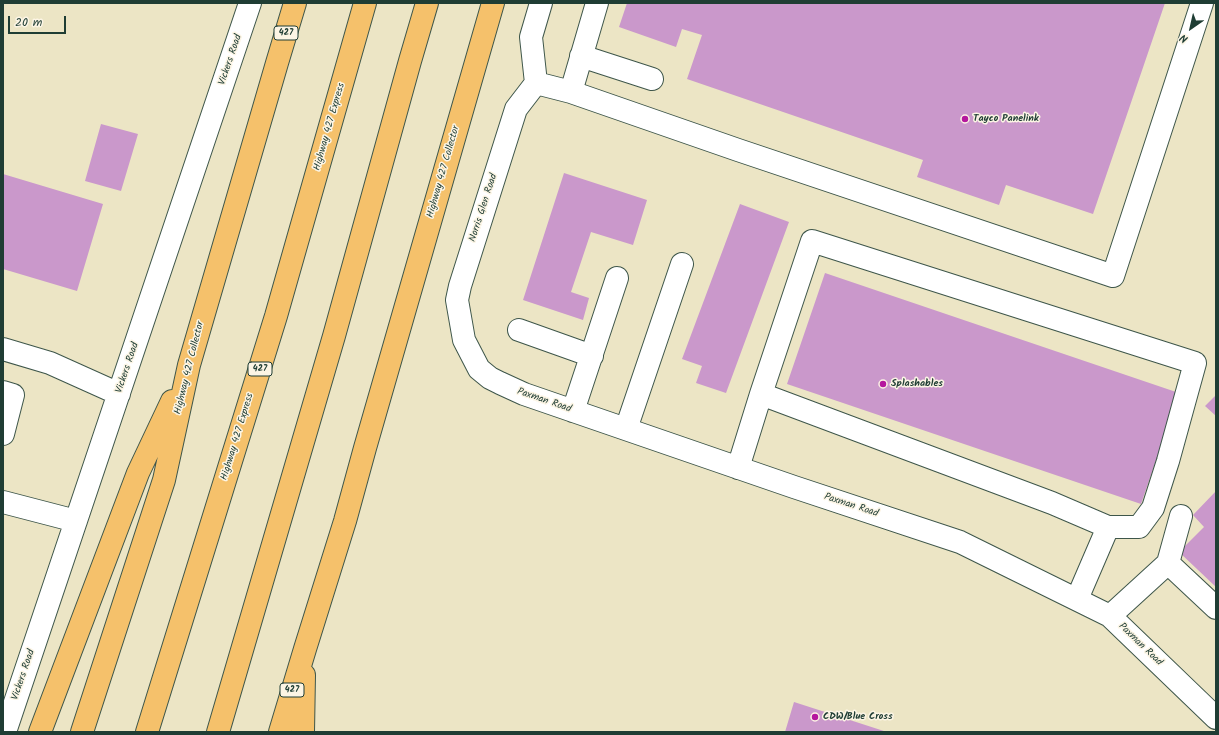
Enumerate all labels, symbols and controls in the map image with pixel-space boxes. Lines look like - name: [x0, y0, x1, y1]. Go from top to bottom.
- scale bar: [10, 8, 68, 34]
- north arrow: [1171, 8, 1211, 48]
- text: 20 m: [15, 13, 42, 32]
- road number: 427: [274, 26, 298, 40]
- text: N: [1176, 29, 1192, 47]
- street label: Vickers Road: [217, 33, 245, 87]
- street label: Highway 427 Express: [312, 82, 348, 172]
- place label: Tayco Panelink: [973, 113, 1039, 125]
- marker: Tayco Panelink: [960, 114, 970, 124]
- street label: Highway 427 Collector: [425, 125, 463, 219]
- street label: Norris Glen Road: [467, 172, 501, 244]
- street label: Highway 427 Collector: [173, 320, 207, 416]
- street label: Vickers Road: [114, 341, 142, 395]
- road number: 427: [248, 362, 272, 376]
- place label: Splashables: [891, 378, 943, 390]
- marker: Splashables: [878, 379, 888, 389]
- street label: Paxman Road: [515, 386, 573, 416]
- street label: Highway 427 Express: [219, 392, 257, 482]
- street label: Paxman Road: [822, 492, 880, 520]
- street label: Paxman Road: [1116, 621, 1164, 669]
- street label: Vickers Road: [10, 648, 38, 702]
- road number: 427: [280, 683, 304, 697]
- place label: CDW/Blue Cross: [823, 711, 893, 723]
- marker: CDW/Blue Cross: [810, 712, 820, 722]

